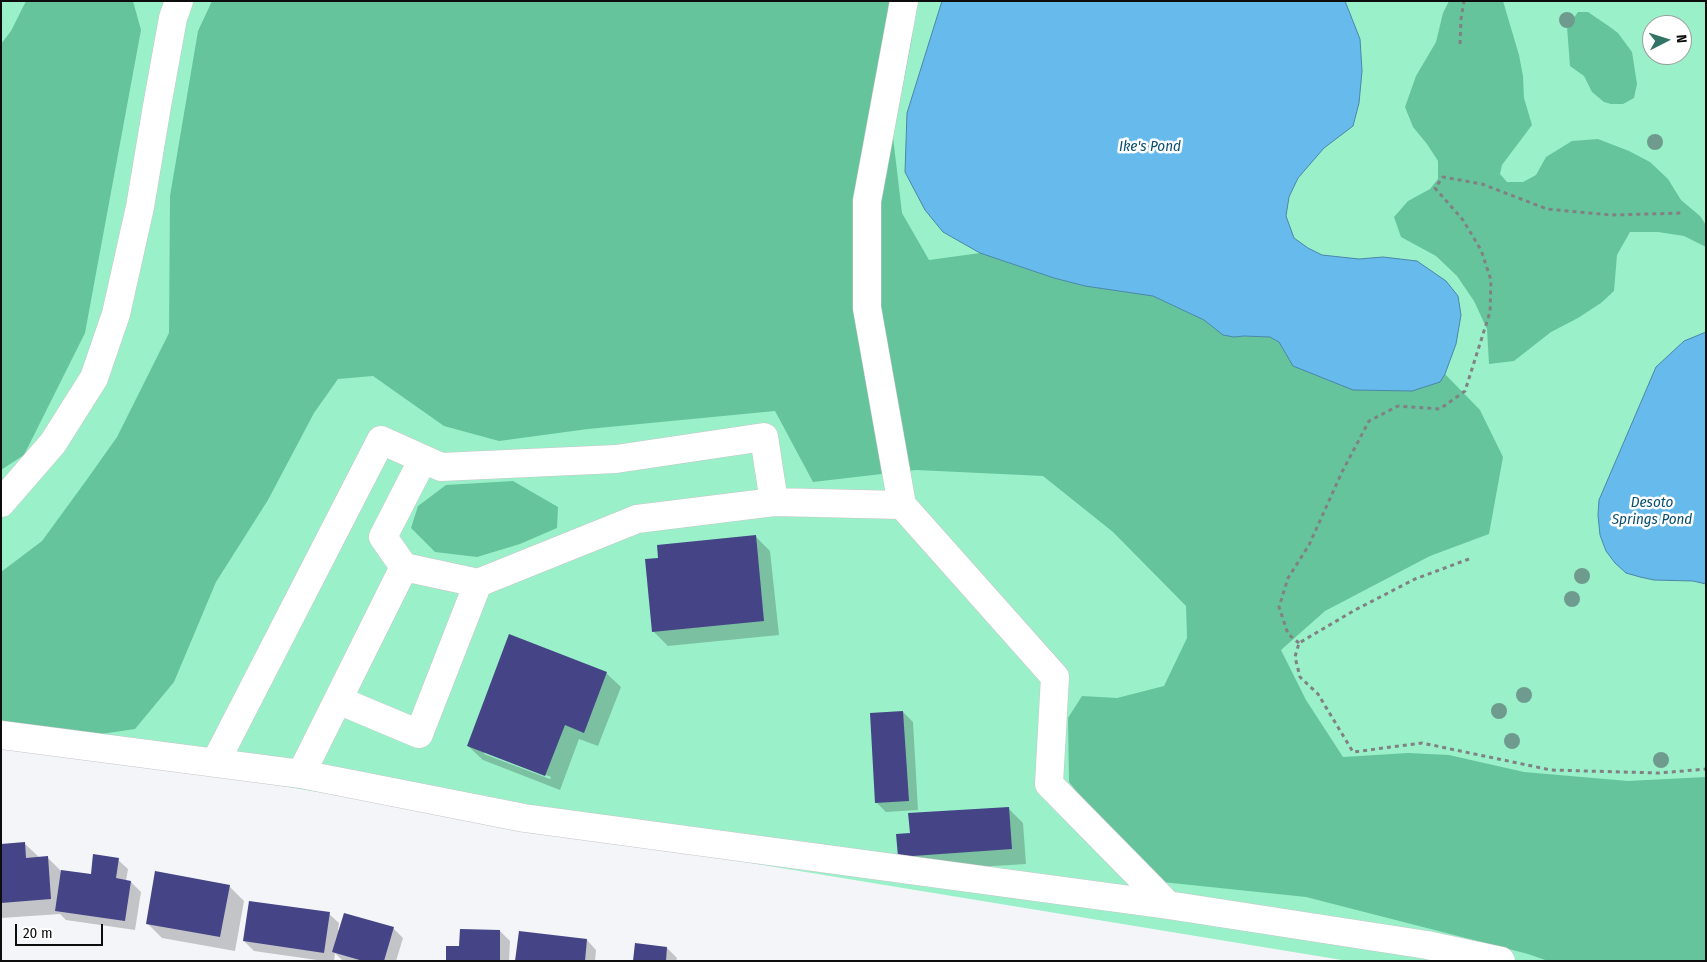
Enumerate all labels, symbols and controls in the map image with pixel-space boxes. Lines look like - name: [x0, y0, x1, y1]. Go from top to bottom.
- north arrow: [1642, 15, 1692, 65]
- text: N: [1673, 34, 1690, 44]
- water label: Ike's Pond: [1119, 138, 1181, 156]
- water label: Desoto Springs Pond: [1612, 494, 1692, 529]
- scale bar: [18, 914, 105, 946]
- text: 20 m: [23, 924, 53, 942]

